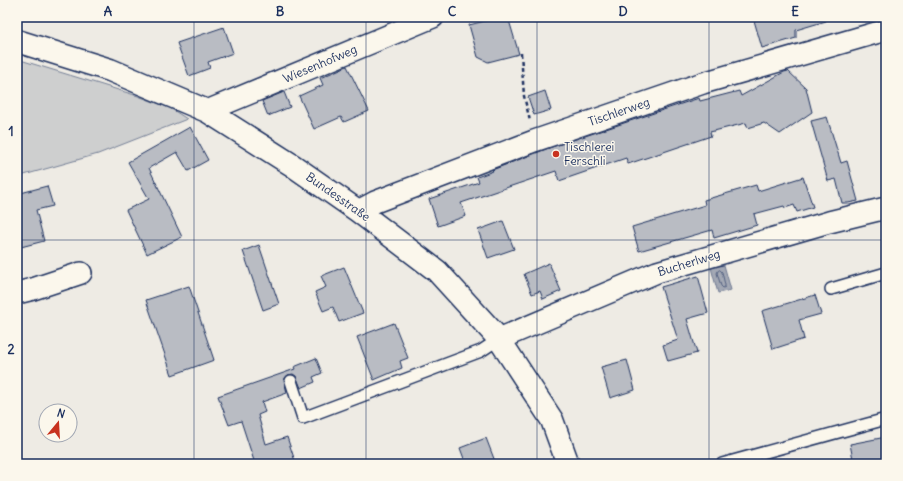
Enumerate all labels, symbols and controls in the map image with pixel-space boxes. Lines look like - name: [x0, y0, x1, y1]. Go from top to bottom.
- text: A: [104, 3, 113, 20]
- text: B: [276, 3, 285, 20]
- text: C: [448, 3, 457, 20]
- text: D: [618, 3, 628, 20]
- text: E: [791, 3, 799, 20]
- street label: Wiesenhofweg: [280, 41, 359, 86]
- street label: Tischlerweg: [586, 94, 652, 129]
- text: 1: [8, 123, 14, 140]
- place label: Tischlerei Ferschli: [564, 139, 614, 168]
- marker: Tischlerei Ferschli: [551, 149, 561, 159]
- street label: Bundesstraße: [303, 169, 373, 224]
- street label: Bucherlweg: [656, 246, 722, 279]
- text: 2: [7, 341, 15, 358]
- north arrow: [38, 403, 78, 443]
- text: N: [55, 406, 67, 421]

